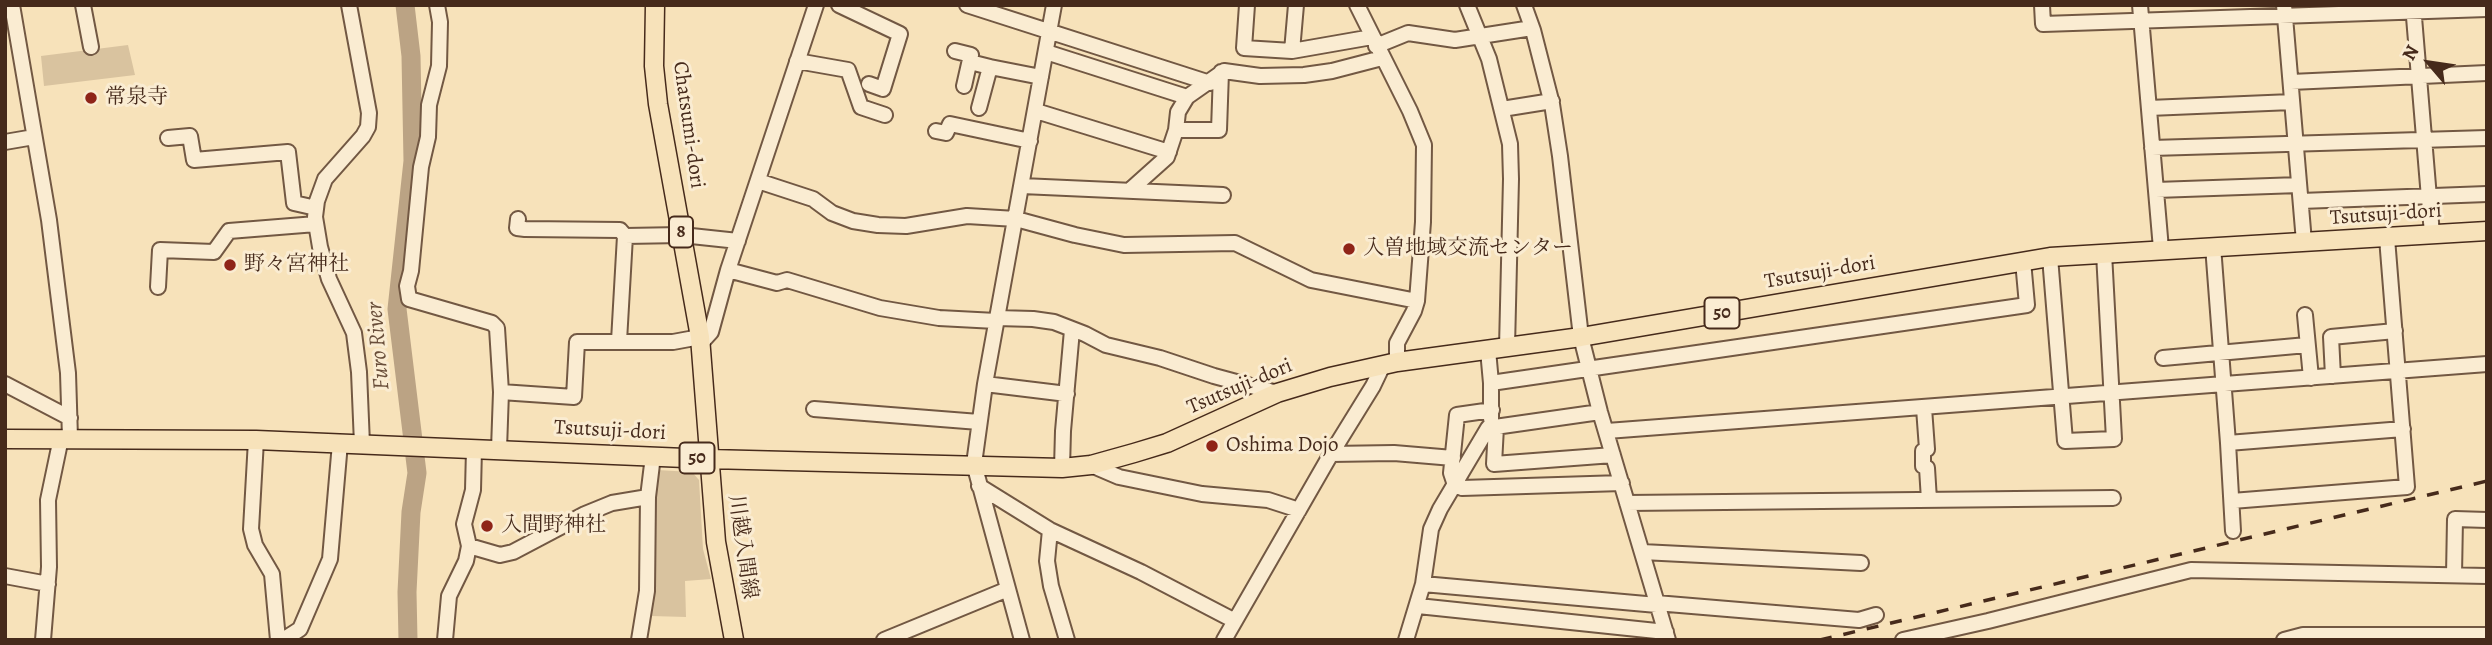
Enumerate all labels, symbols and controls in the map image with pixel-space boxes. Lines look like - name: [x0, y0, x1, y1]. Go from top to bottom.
- north arrow: [2394, 28, 2464, 98]
- text: N: [2396, 40, 2425, 65]
- street label: Chatsumi-dori: [667, 60, 709, 190]
- place label: 常泉寺: [105, 85, 168, 111]
- marker: 常泉寺: [83, 90, 99, 106]
- street label: Tsutsuji-dori: [2329, 199, 2443, 231]
- road number: 8: [669, 216, 693, 248]
- place label: 入曽地域交流センター: [1363, 236, 1573, 262]
- marker: 入曽地域交流センター: [1341, 241, 1357, 257]
- street label: Tsutsuji-dori: [1763, 251, 1877, 295]
- place label: 野々宮神社: [244, 252, 349, 278]
- marker: 野々宮神社: [222, 257, 238, 273]
- road number: 50: [1704, 298, 1740, 328]
- water label: Furo River: [361, 301, 397, 391]
- street label: Tsutsuji-dori: [1184, 354, 1296, 420]
- street label: Tsutsuji-dori: [553, 415, 667, 447]
- place label: Oshima Dojo: [1226, 433, 1338, 459]
- marker: Oshima Dojo: [1204, 438, 1220, 454]
- road number: 50: [680, 442, 714, 474]
- street label: 川越入間線: [722, 493, 762, 601]
- place label: 入間野神社: [501, 513, 606, 539]
- marker: 入間野神社: [479, 518, 495, 534]

